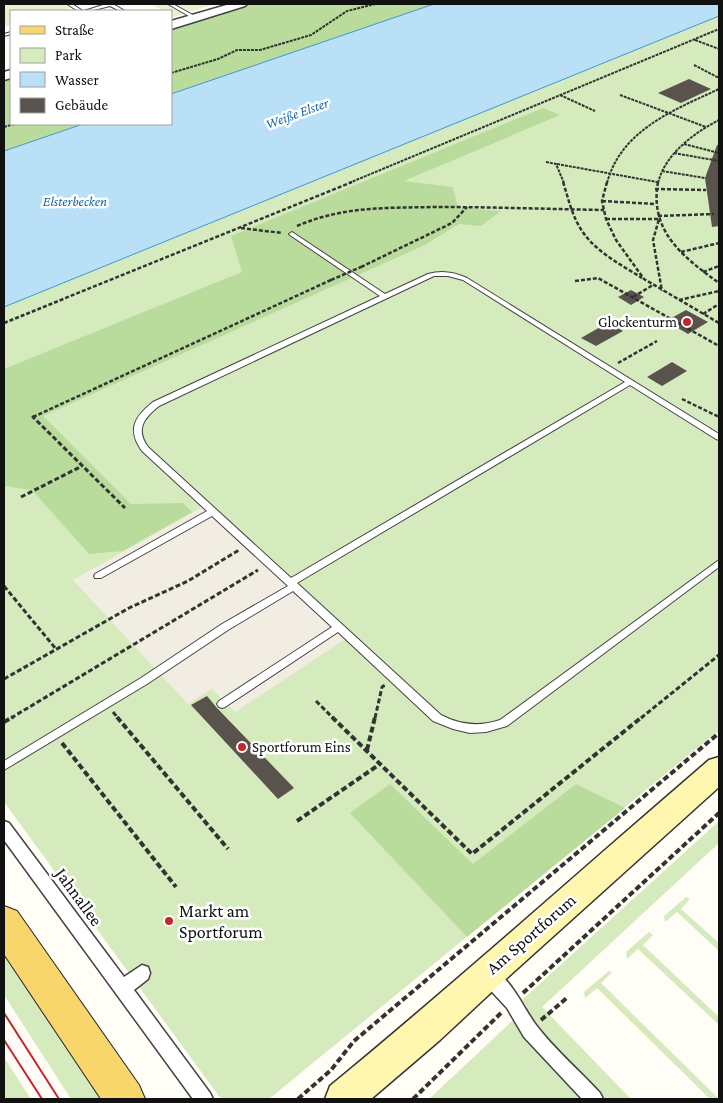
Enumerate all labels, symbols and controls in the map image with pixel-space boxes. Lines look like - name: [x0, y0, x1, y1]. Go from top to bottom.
- legend: [10, 10, 172, 125]
- text: Straße: [55, 22, 94, 38]
- text: Park: [55, 47, 82, 63]
- text: Wasser: [55, 72, 99, 88]
- water label: Weiße Elster: [263, 94, 332, 132]
- text: Gebäude: [55, 97, 109, 113]
- water label: Elsterbecken: [43, 193, 107, 209]
- place label: Glockenturm: [598, 314, 677, 330]
- marker: Glockenturm: [681, 316, 693, 328]
- place label: Sportforum Eins: [252, 739, 351, 756]
- marker: Sportforum Eins: [236, 741, 248, 753]
- street label: Jahnallee: [50, 863, 107, 930]
- street label: Am Sportforum: [482, 889, 580, 978]
- place label: Markt am Sportforum: [179, 901, 263, 942]
- marker: Markt am Sportforum: [163, 915, 175, 927]

